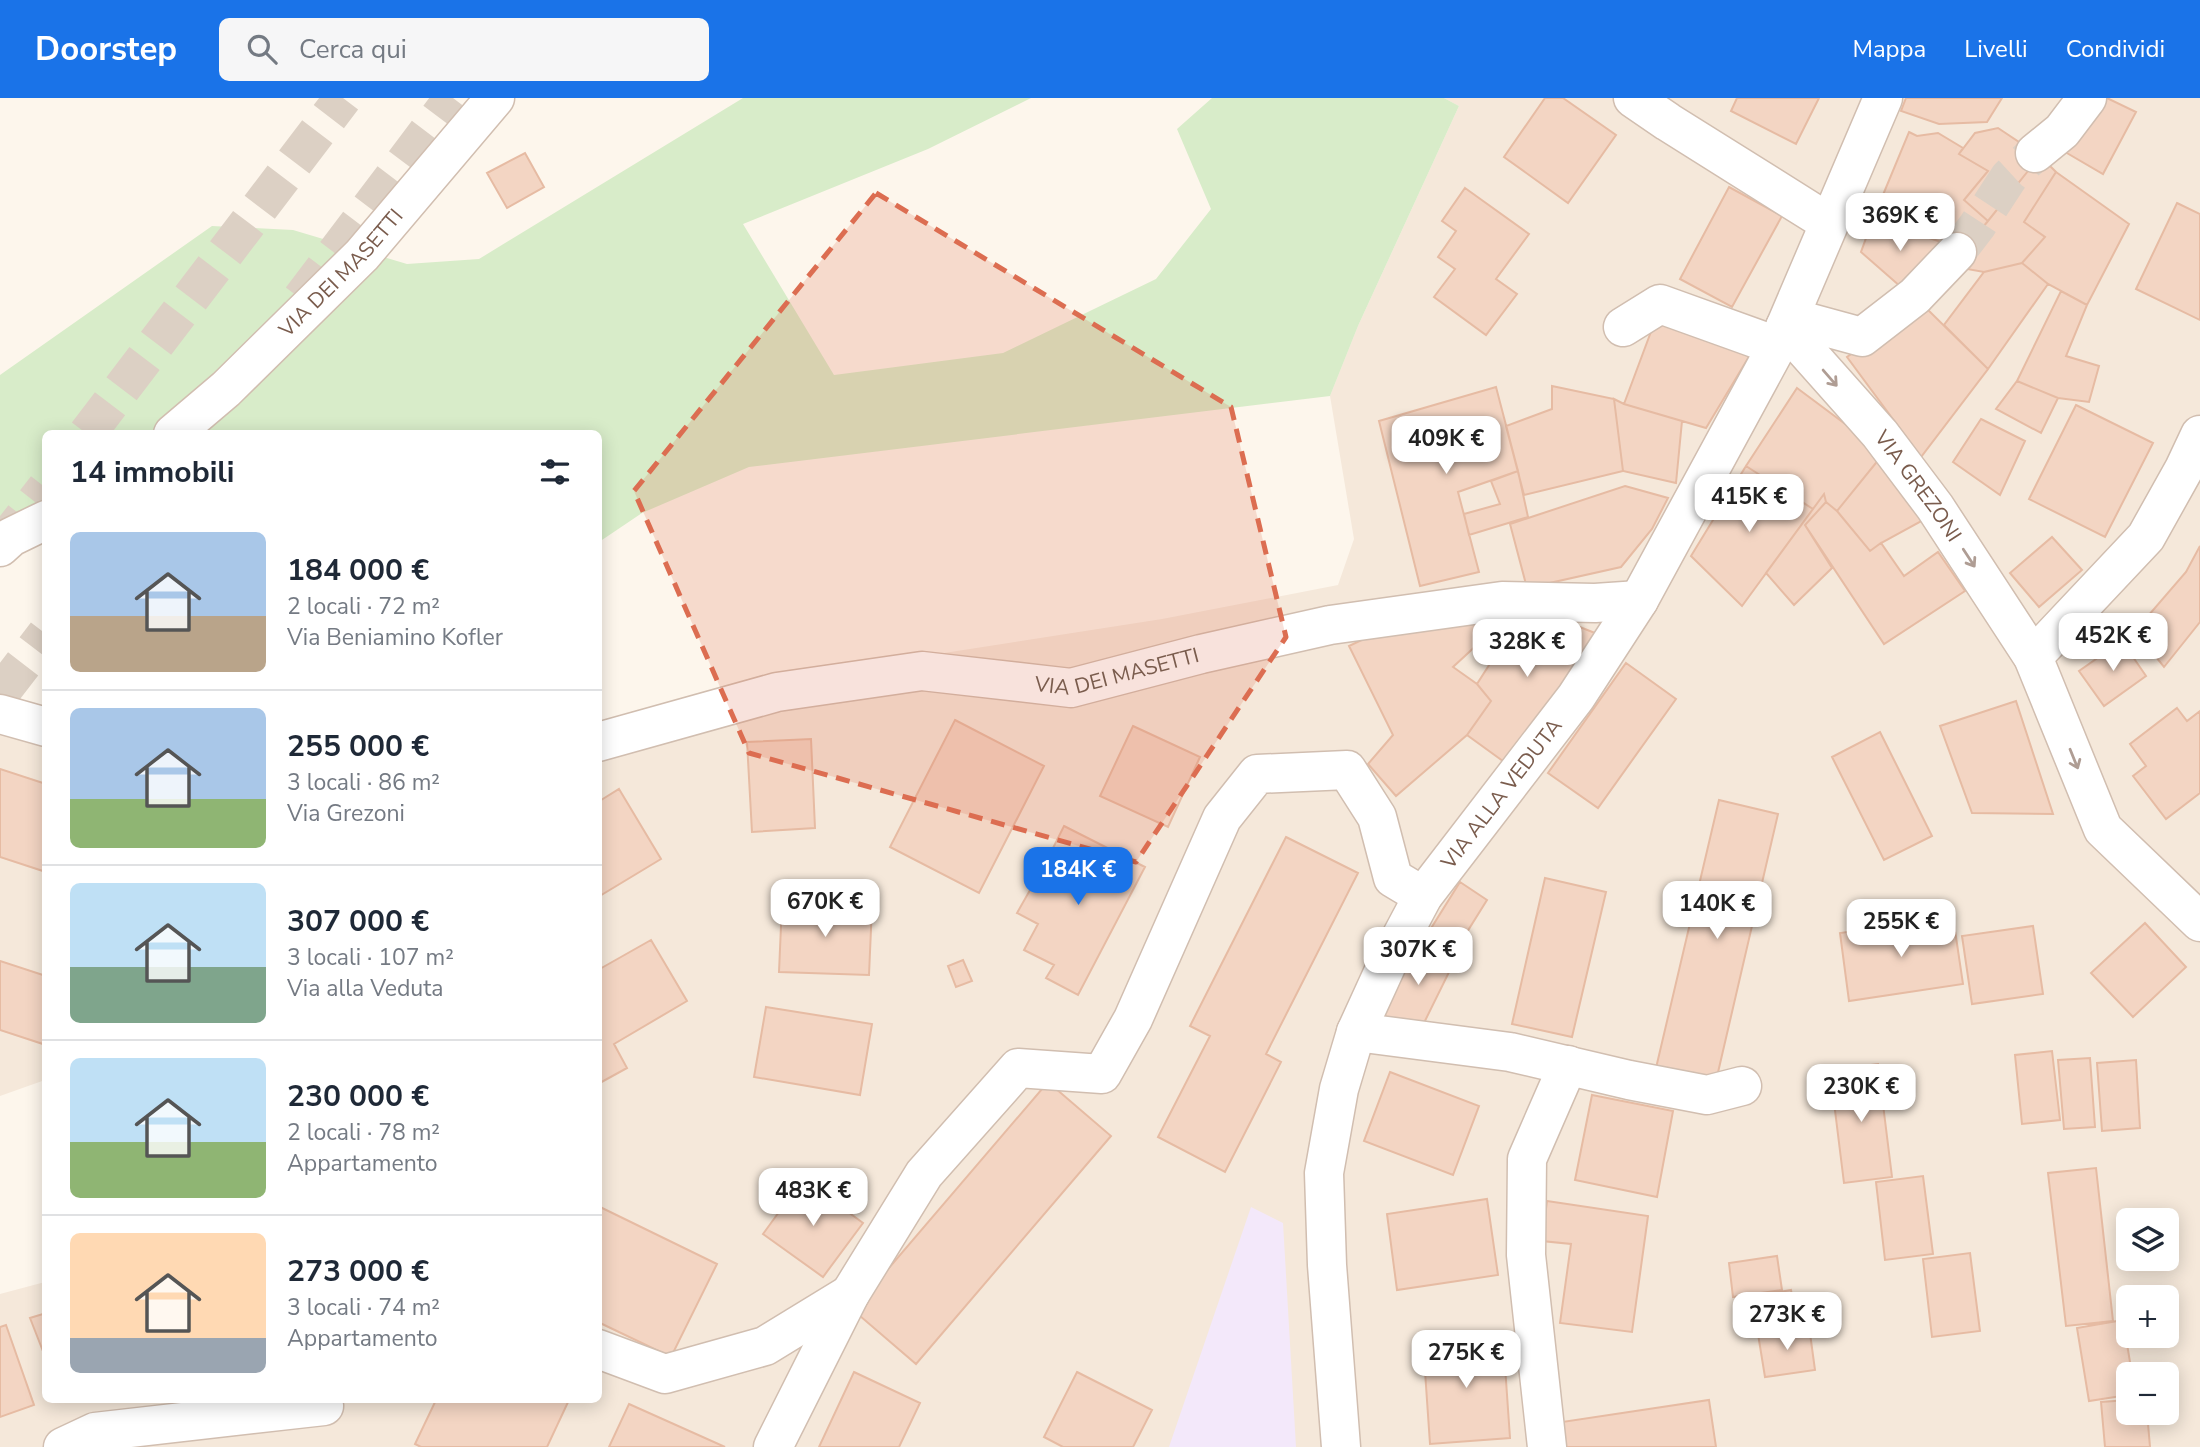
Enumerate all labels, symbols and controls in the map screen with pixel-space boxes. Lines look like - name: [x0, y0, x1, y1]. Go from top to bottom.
- search box: [219, 18, 709, 81]
- text: Doorstep: [35, 27, 177, 72]
- icon: search: [243, 30, 281, 68]
- text: Cerca qui: [299, 32, 407, 67]
- text: Mappa: [1852, 33, 1926, 65]
- text: Livelli: [1964, 33, 2028, 65]
- text: Condividi: [2066, 33, 2165, 65]
- pin: 369K €: [1843, 194, 1957, 253]
- text: 369K €: [1862, 200, 1938, 231]
- street label: VIA DEI MASETTI: [272, 203, 409, 344]
- one-way arrow: [1822, 369, 1838, 387]
- pin: 409K €: [1389, 416, 1503, 476]
- text: 409K €: [1408, 423, 1484, 454]
- street label: VIA GREZONI: [1868, 424, 1968, 547]
- text: 14 immobili: [70, 452, 235, 493]
- icon: filters: [536, 453, 574, 491]
- pin: 415K €: [1692, 474, 1806, 534]
- text: 415K €: [1711, 481, 1787, 512]
- one-way arrow: [1962, 548, 1976, 567]
- text: 184 000 €: [287, 550, 429, 591]
- icon: home: [126, 560, 210, 644]
- text: 2 locali · 72 m²: [287, 591, 440, 622]
- pin: 452K €: [2056, 614, 2170, 673]
- pin: 328K €: [1470, 620, 1584, 679]
- text: 452K €: [2075, 620, 2151, 651]
- text: Via Beniamino Kofler: [287, 622, 503, 653]
- text: 328K €: [1489, 626, 1565, 657]
- street label: VIA DEI MASETTI: [1032, 641, 1202, 702]
- street label: VIA ALLA VEDUTA: [1434, 713, 1568, 876]
- text: 255 000 €: [287, 726, 429, 767]
- icon: home: [126, 736, 210, 820]
- one-way arrow: [2069, 747, 2082, 769]
- text: 3 locali · 86 m²: [287, 767, 440, 798]
- text: Via Grezoni: [287, 798, 405, 829]
- pin: 184K €: [1021, 848, 1135, 907]
- text: 184K €: [1040, 854, 1116, 885]
- pin: 670K €: [768, 880, 882, 939]
- pin: 140K €: [1660, 882, 1774, 941]
- text: 670K €: [787, 886, 863, 917]
- text: 140K €: [1679, 888, 1755, 919]
- pin: 255K €: [1844, 900, 1958, 959]
- text: 307 000 €: [287, 901, 429, 942]
- text: 255K €: [1863, 906, 1939, 937]
- icon: home: [126, 911, 210, 995]
- pin: 307K €: [1361, 928, 1475, 987]
- text: 307K €: [1380, 934, 1456, 965]
- text: 3 locali · 107 m²: [287, 942, 454, 973]
- text: Via alla Veduta: [287, 973, 443, 1004]
- pin: 230K €: [1804, 1065, 1918, 1124]
- text: 230K €: [1823, 1071, 1899, 1102]
- text: 230 000 €: [287, 1076, 429, 1117]
- icon: home: [126, 1086, 210, 1170]
- text: 2 locali · 78 m²: [287, 1117, 440, 1148]
- text: Appartamento: [287, 1148, 438, 1179]
- pin: 483K €: [756, 1168, 870, 1228]
- text: 483K €: [775, 1175, 851, 1206]
- map controls: [2116, 1208, 2179, 1425]
- button: layers: [2116, 1208, 2179, 1271]
- text: 273 000 €: [287, 1251, 429, 1292]
- icon: home: [126, 1261, 210, 1345]
- button: +: [2116, 1285, 2179, 1348]
- text: 3 locali · 74 m²: [287, 1292, 440, 1323]
- pin: 273K €: [1730, 1292, 1844, 1352]
- text: 273K €: [1749, 1299, 1825, 1330]
- text: Appartamento: [287, 1323, 438, 1354]
- pin: 275K €: [1409, 1330, 1523, 1390]
- text: 275K €: [1428, 1337, 1504, 1368]
- button: −: [2116, 1362, 2179, 1425]

